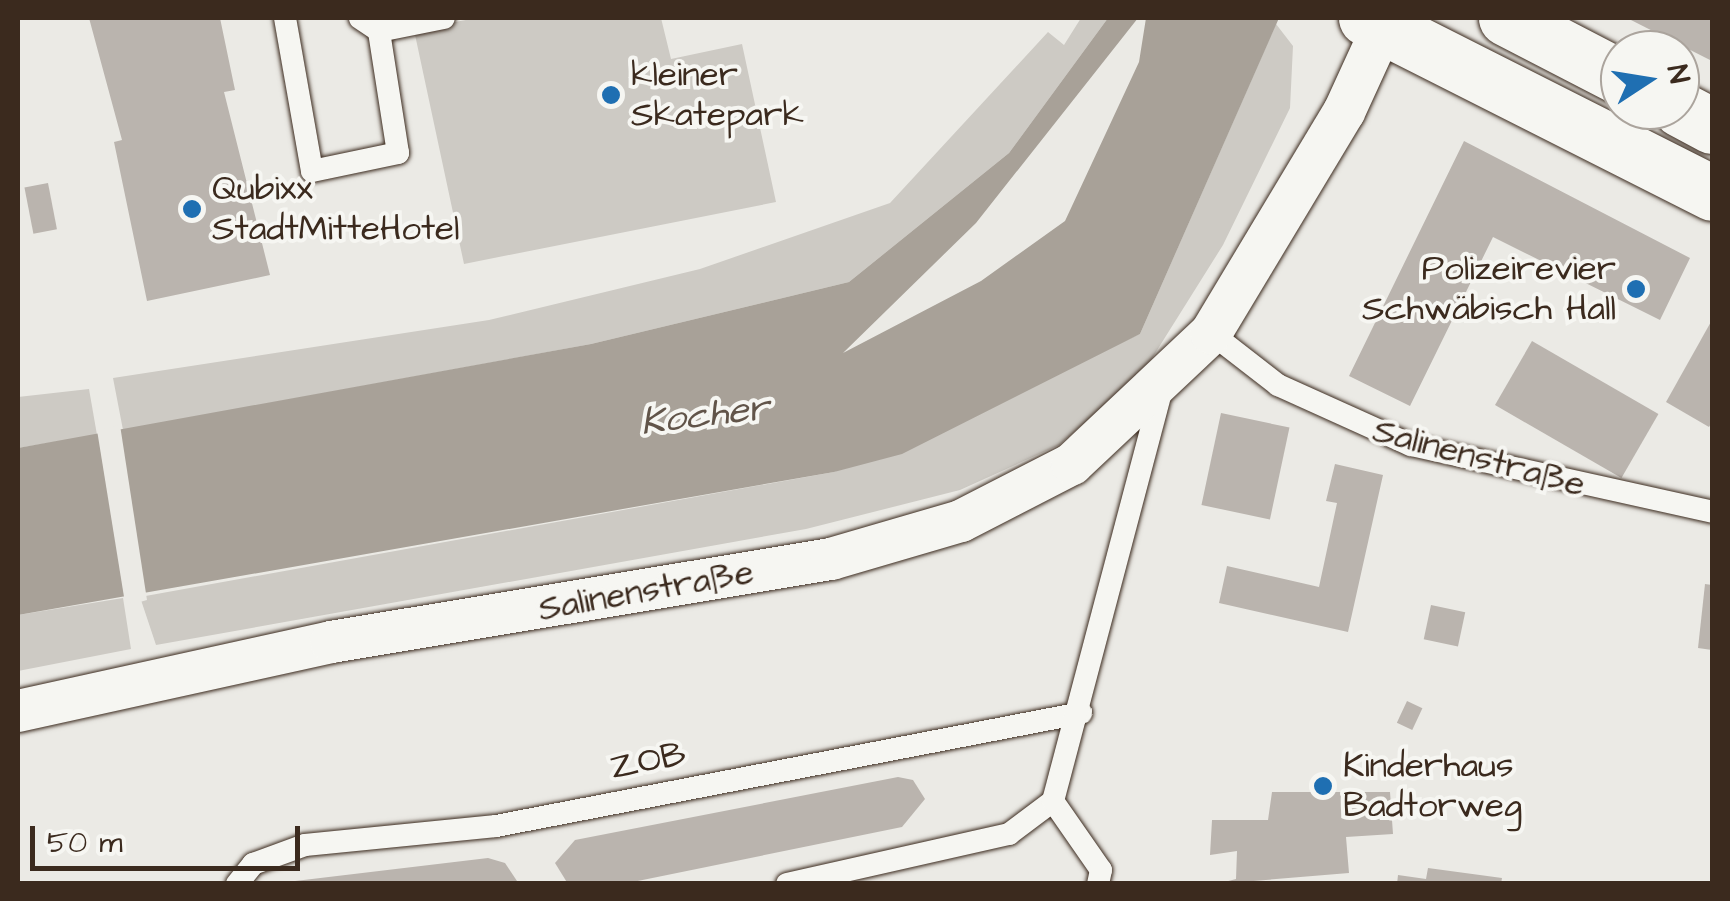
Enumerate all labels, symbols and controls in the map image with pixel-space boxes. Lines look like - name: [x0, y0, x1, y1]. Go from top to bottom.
- north arrow: [1600, 30, 1700, 130]
- place label: kleiner Skatepark: [631, 54, 804, 136]
- text: N: [1657, 61, 1699, 87]
- marker: kleiner Skatepark: [600, 84, 622, 106]
- place label: Qubixx StadtMitteHotel: [212, 168, 459, 250]
- marker: Qubixx StadtMitteHotel: [181, 198, 203, 220]
- place label: Polizeirevier Schwäbisch Hall: [1362, 248, 1616, 330]
- marker: Polizeirevier Schwäbisch Hall: [1625, 278, 1647, 300]
- water label: Kocher: [638, 386, 772, 446]
- street label: Salinenstraße: [1368, 410, 1590, 506]
- street label: Salinenstraße: [535, 551, 757, 631]
- street label: ZOB: [607, 733, 689, 789]
- place label: Kinderhaus Badtorweg: [1343, 745, 1522, 827]
- marker: Kinderhaus Badtorweg: [1312, 775, 1334, 797]
- scale bar: [35, 806, 305, 868]
- text: 50 m: [47, 822, 123, 864]

